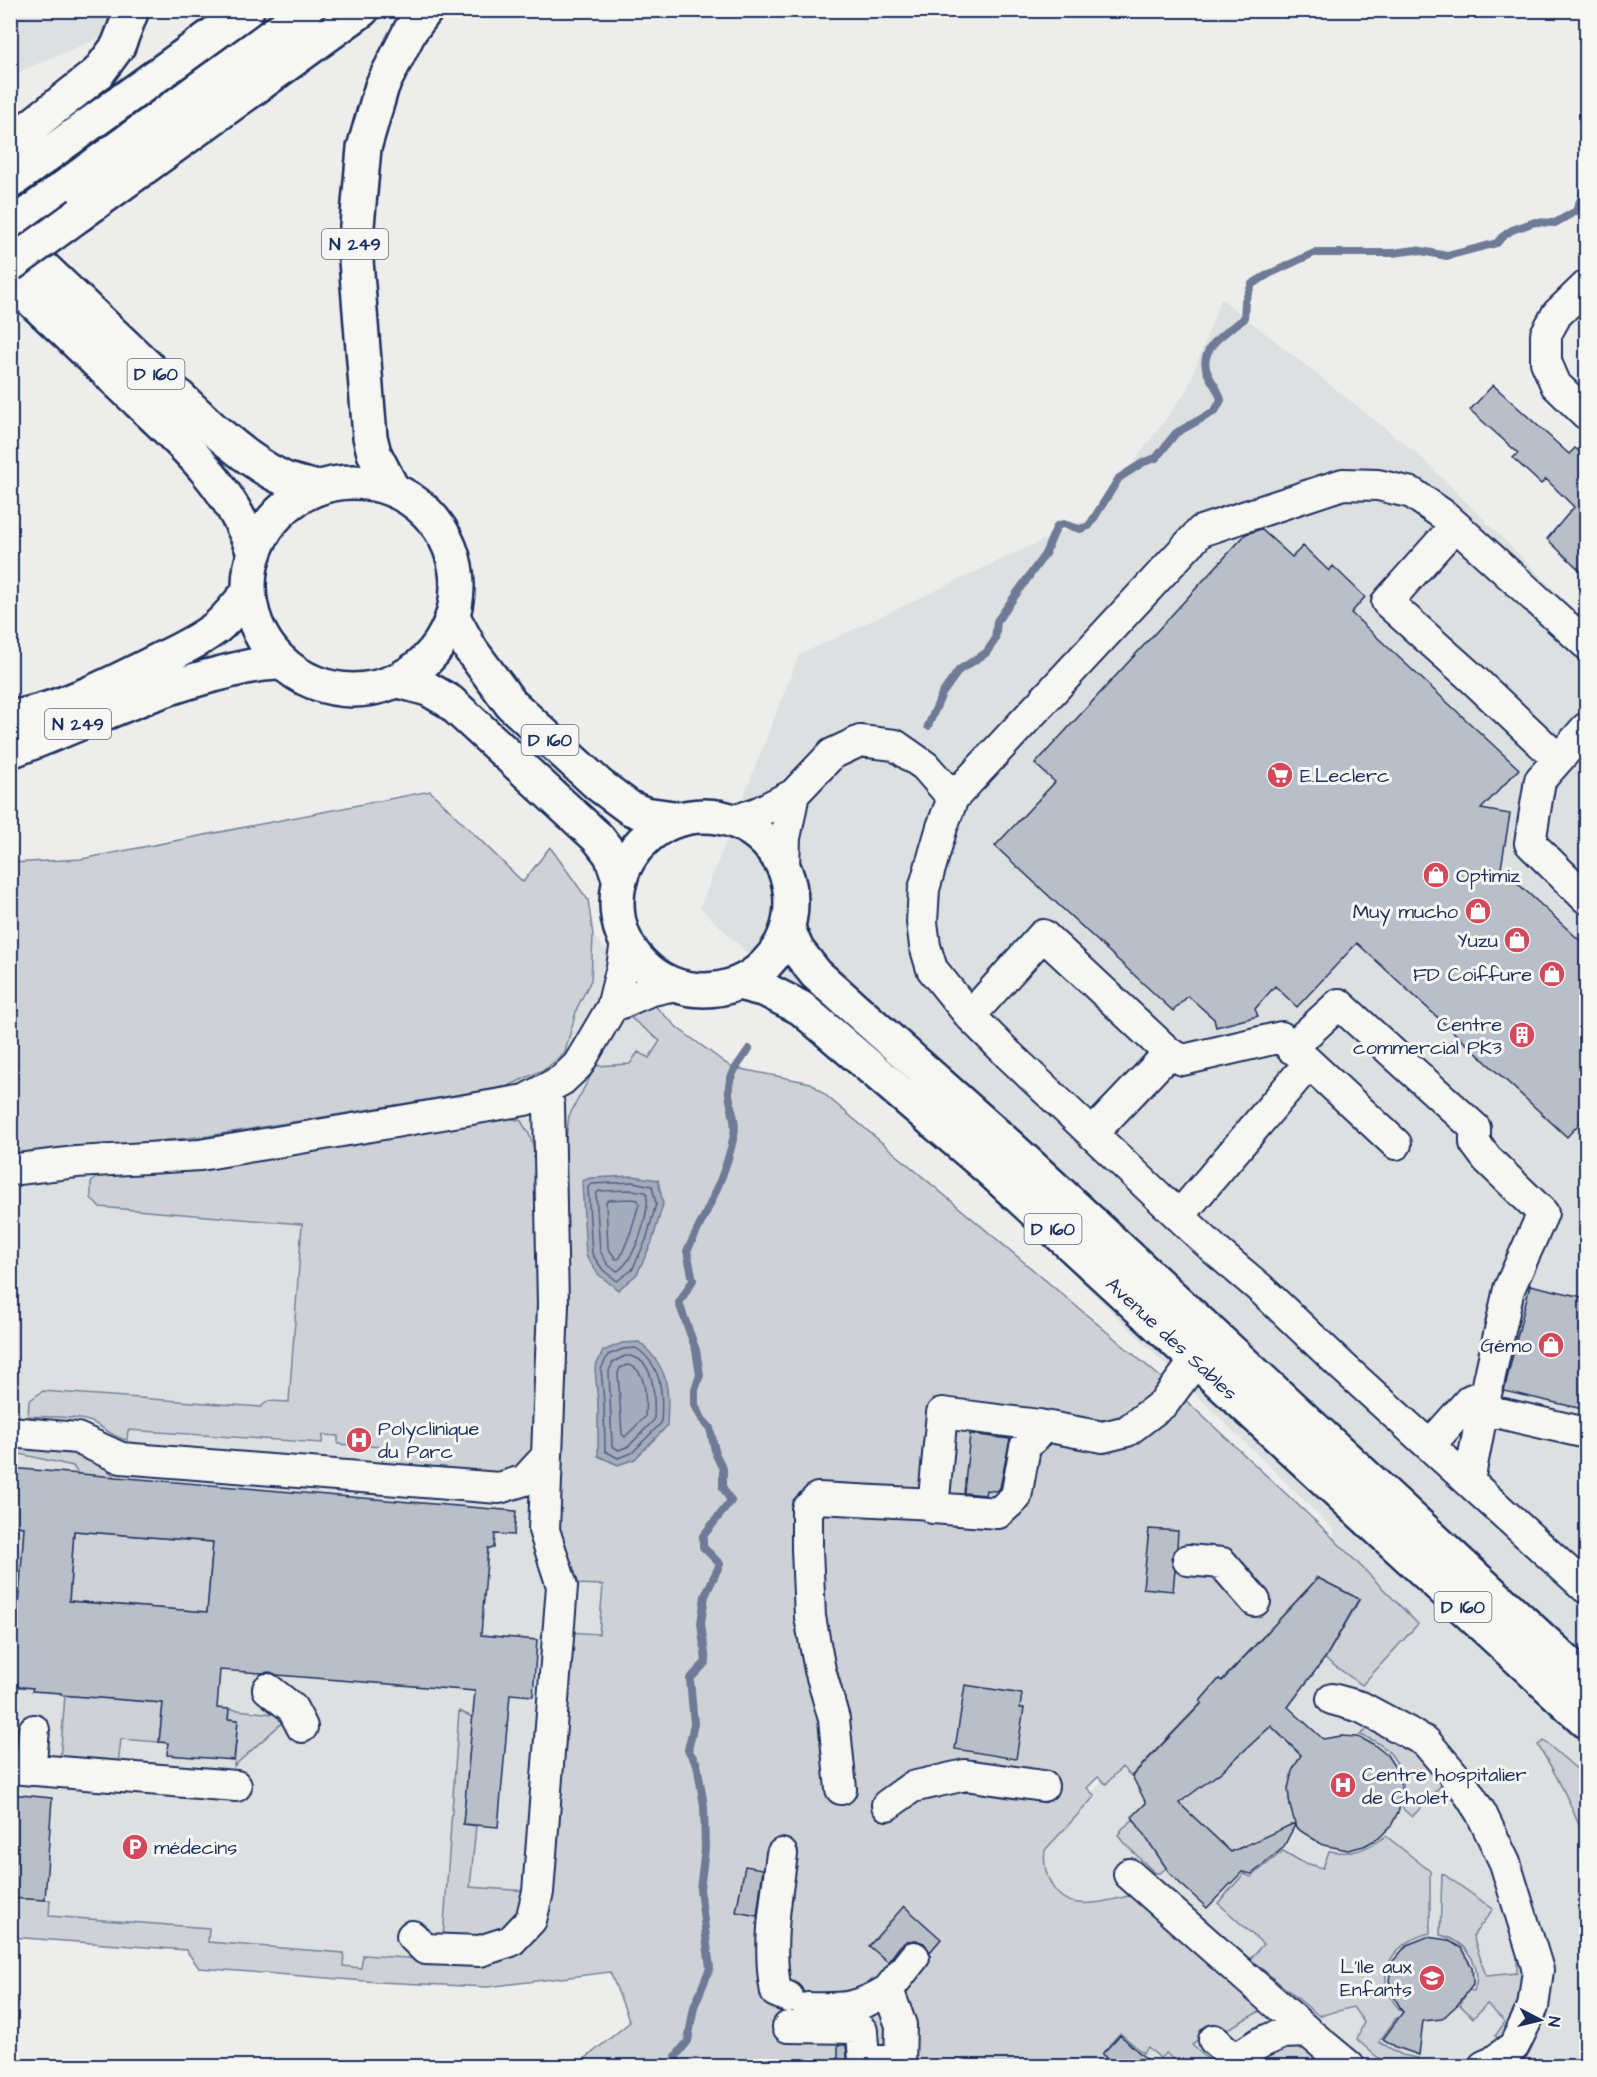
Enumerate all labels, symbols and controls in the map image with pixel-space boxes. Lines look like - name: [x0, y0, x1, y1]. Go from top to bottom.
- road number: N 249: [322, 229, 388, 259]
- road number: D 160: [128, 359, 184, 389]
- road number: N 249: [45, 709, 111, 739]
- road number: D 160: [522, 725, 578, 755]
- supermarket icon: E.Leclerc: [1265, 760, 1295, 790]
- place label: E.Leclerc: [1300, 762, 1390, 790]
- shop icon: Optimiz: [1421, 860, 1451, 890]
- place label: Optimiz: [1456, 862, 1520, 890]
- shop icon: Muy mucho: [1463, 896, 1493, 926]
- place label: Muy mucho: [1353, 898, 1458, 927]
- shop icon: Yuzu: [1502, 925, 1532, 955]
- place label: Yuzu: [1457, 927, 1498, 955]
- shop icon: FD Coiffure: [1537, 959, 1567, 989]
- place label: FD Coiffure: [1413, 961, 1532, 989]
- place label: Centre commercial PK3: [1353, 1011, 1502, 1062]
- building icon: Centre commercial PK3: [1507, 1020, 1537, 1050]
- road number: D 160: [1024, 1214, 1082, 1244]
- street label: Avenue des Sables: [1099, 1271, 1243, 1407]
- shop icon: Gémo: [1536, 1330, 1566, 1360]
- place label: Gémo: [1481, 1332, 1532, 1360]
- place label: Polyclinique du Parc: [378, 1415, 479, 1466]
- hospital icon: Polyclinique du Parc: [344, 1425, 374, 1455]
- road number: D 160: [1434, 1592, 1492, 1622]
- place label: Centre hospitalier de Cholet: [1362, 1761, 1527, 1812]
- hospital icon: Centre hospitalier de Cholet: [1328, 1770, 1358, 1800]
- parking icon: médecins: [120, 1832, 150, 1862]
- place label: médecins: [154, 1834, 237, 1862]
- place label: L’Ile aux Enfants: [1340, 1953, 1413, 2004]
- school or university icon: L’Ile aux Enfants: [1417, 1963, 1447, 1993]
- north arrow: [1510, 1990, 1570, 2050]
- text: N: [1542, 2015, 1565, 2028]

